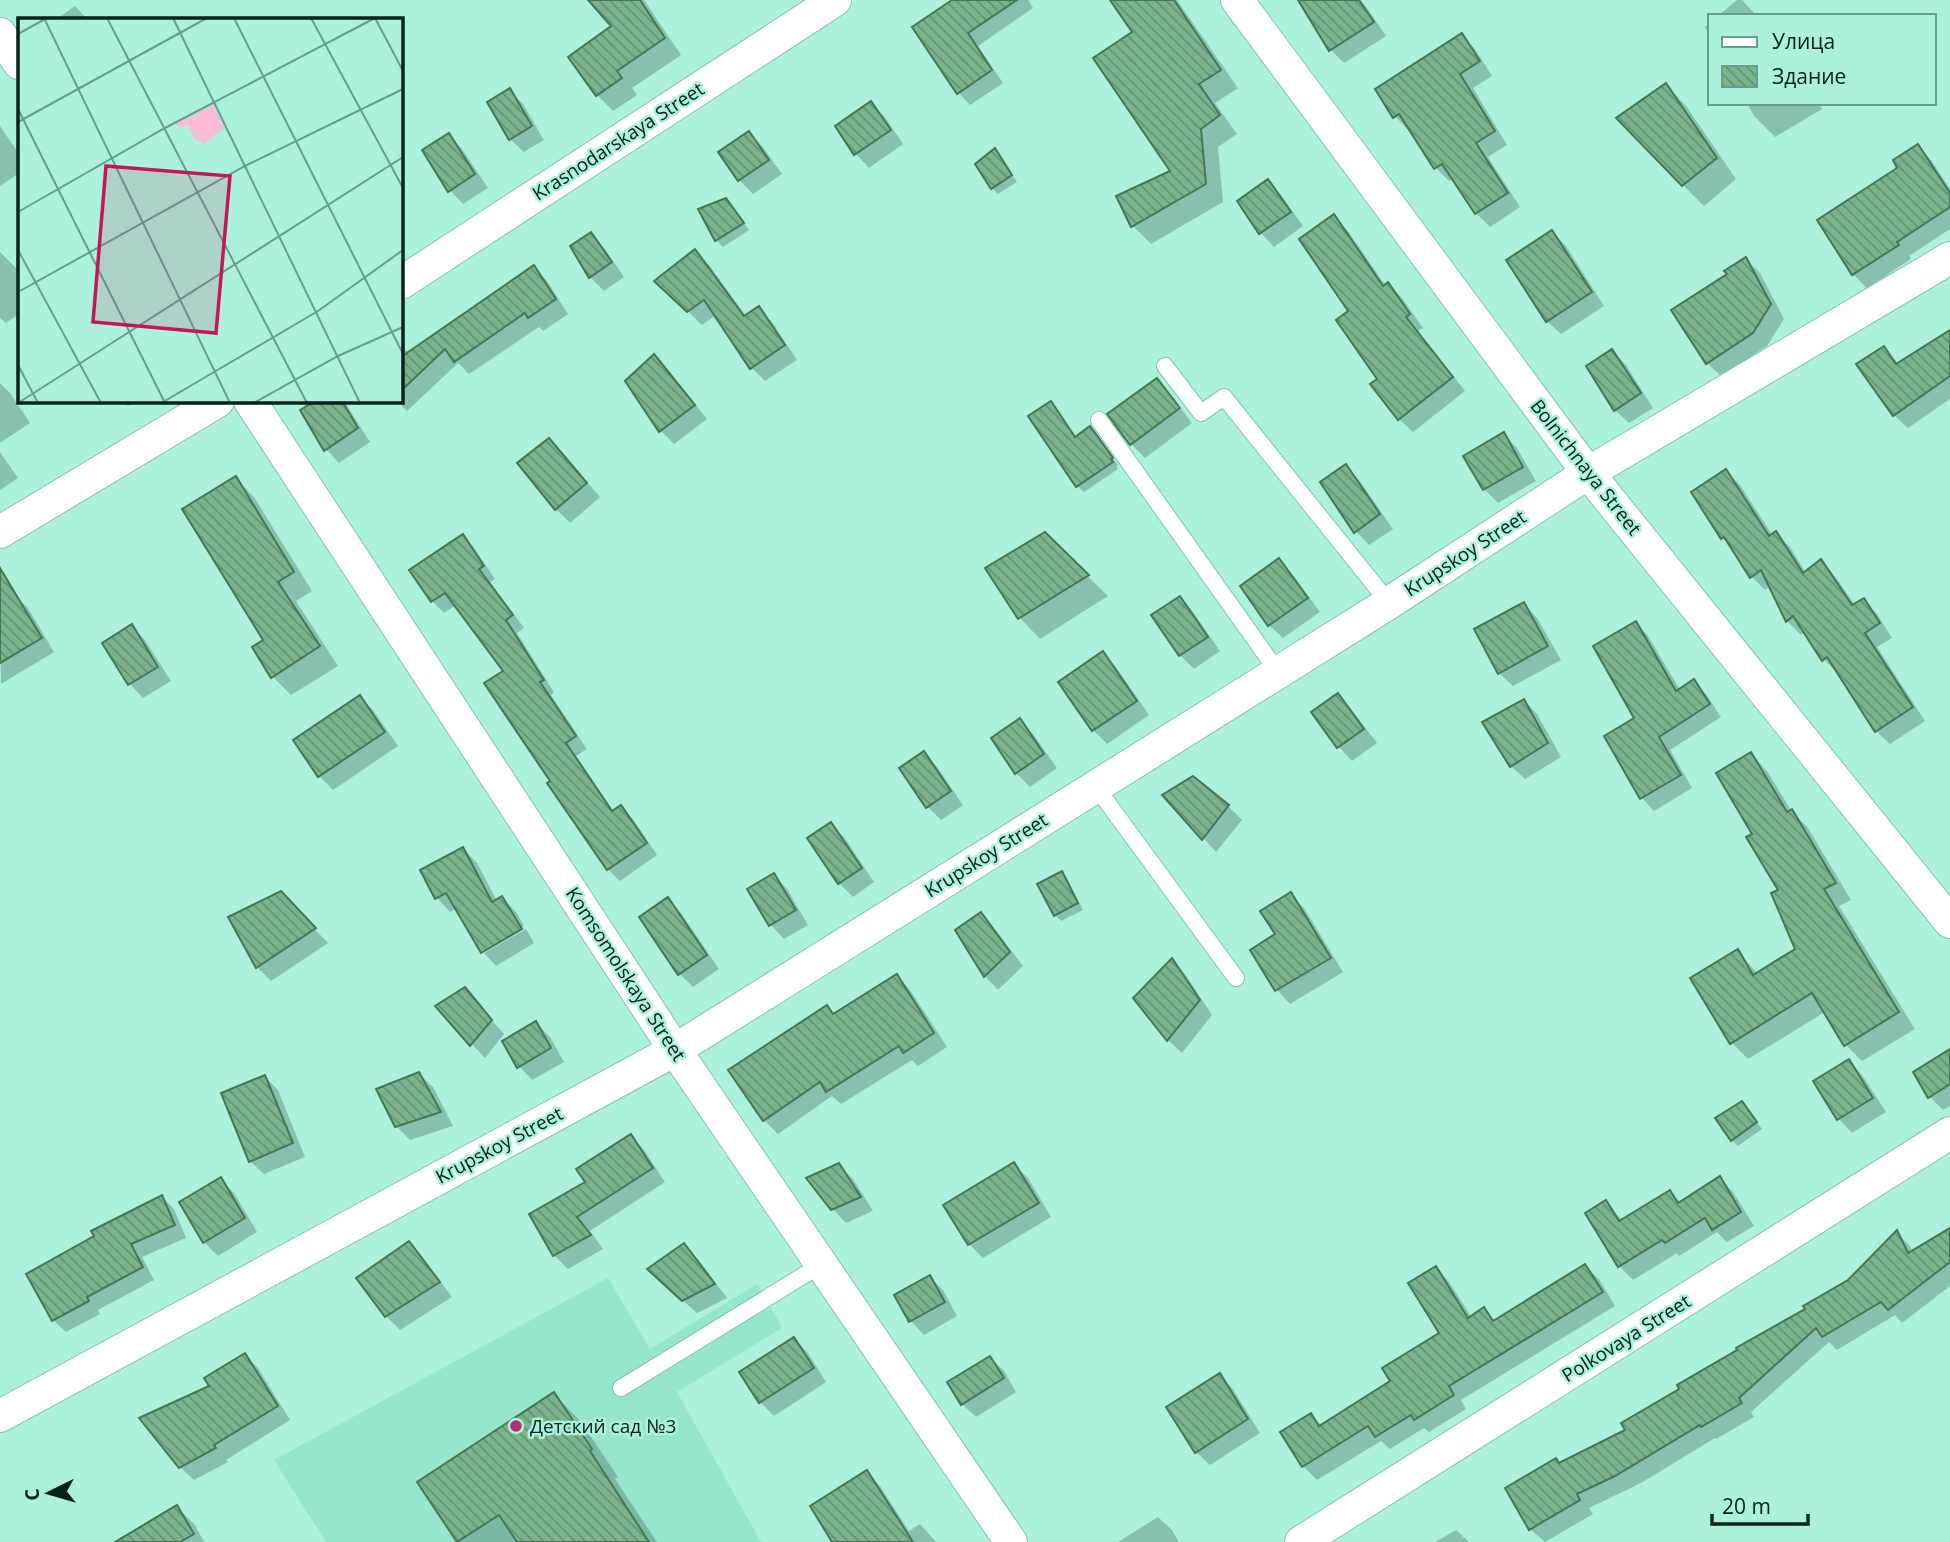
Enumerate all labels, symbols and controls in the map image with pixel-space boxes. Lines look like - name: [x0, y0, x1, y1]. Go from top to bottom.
- legend: [1708, 14, 1936, 105]
- inset map: [18, 18, 402, 402]
- text: Улица: [1772, 27, 1835, 55]
- text: Здание: [1772, 62, 1846, 90]
- street label: Krasnodarskaya Street: [527, 76, 709, 206]
- street label: Bolnichnaya Street: [1525, 394, 1647, 541]
- street label: Krupskoy Street: [1399, 504, 1531, 602]
- street label: Krupskoy Street: [919, 807, 1053, 903]
- street label: Komsomolskaya Street: [560, 882, 692, 1066]
- street label: Krupskoy Street: [431, 1100, 567, 1189]
- street label: Polkovaya Street: [1557, 1288, 1695, 1388]
- place label: Детский сад №3: [530, 1413, 676, 1439]
- marker: Детский сад №3: [508, 1418, 524, 1434]
- north arrow: [14, 1458, 84, 1528]
- scale bar: [1712, 1482, 1808, 1526]
- text: С: [19, 1487, 46, 1502]
- text: 20 m: [1722, 1492, 1771, 1520]

